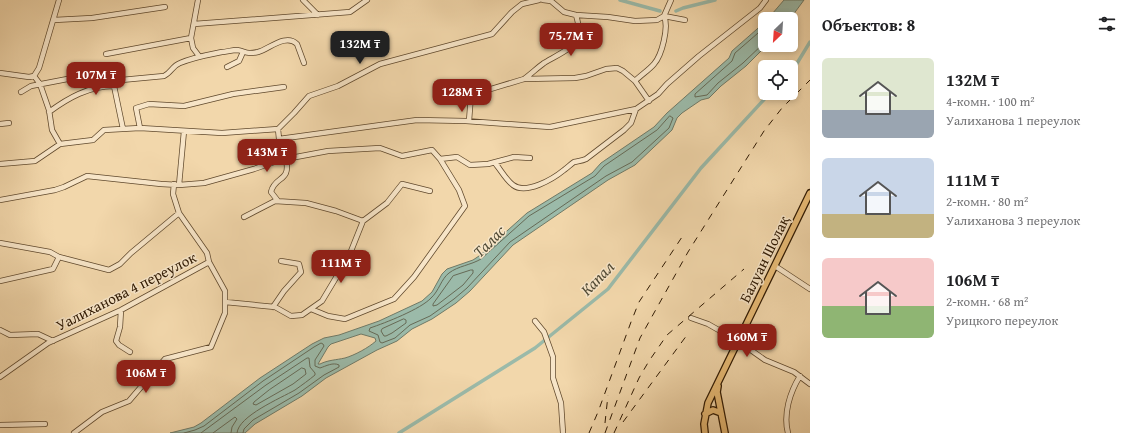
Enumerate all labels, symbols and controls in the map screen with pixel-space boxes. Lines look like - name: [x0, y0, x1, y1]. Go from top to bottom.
- north arrow: [758, 12, 798, 52]
- map controls: [758, 12, 798, 100]
- text: Объектов: 8: [822, 12, 915, 37]
- icon: filters: [1096, 13, 1118, 35]
- pin: 75.7M ₸: [534, 23, 608, 57]
- text: 75.7M ₸: [549, 26, 593, 45]
- pin: 132M ₸: [327, 31, 393, 65]
- text: 132M ₸: [340, 34, 380, 53]
- button: locate: [758, 60, 798, 100]
- pin: 107M ₸: [63, 62, 129, 96]
- text: 107M ₸: [76, 65, 116, 84]
- text: 132M ₸: [946, 67, 1000, 92]
- icon: home: [854, 74, 902, 122]
- pin: 128M ₸: [429, 79, 495, 113]
- text: 128M ₸: [442, 82, 482, 101]
- text: 4-комн. · 100 m²: [946, 92, 1035, 111]
- text: Уалиханова 1 переулок: [946, 111, 1080, 130]
- pin: 143M ₸: [234, 139, 300, 173]
- text: 143M ₸: [247, 142, 287, 161]
- text: 111M ₸: [946, 167, 1000, 192]
- icon: home: [854, 174, 902, 222]
- text: 2-комн. · 80 m²: [946, 192, 1028, 211]
- text: Уалиханова 3 переулок: [946, 211, 1080, 230]
- street label: Балуан Шолақ: [734, 212, 794, 306]
- water label: Талас: [467, 219, 511, 263]
- street label: Уалиханова 4 переулок: [52, 246, 200, 336]
- pin: 111M ₸: [308, 250, 374, 284]
- text: 111M ₸: [321, 253, 361, 272]
- water label: Капал: [574, 255, 620, 301]
- text: 106M ₸: [946, 267, 1000, 292]
- icon: home: [854, 274, 902, 322]
- text: 2-комн. · 68 m²: [946, 292, 1028, 311]
- text: Урицкого переулок: [946, 311, 1058, 330]
- pin: 160M ₸: [714, 324, 780, 358]
- text: 160M ₸: [727, 327, 767, 346]
- pin: 106M ₸: [113, 360, 179, 394]
- text: 106M ₸: [126, 363, 166, 382]

